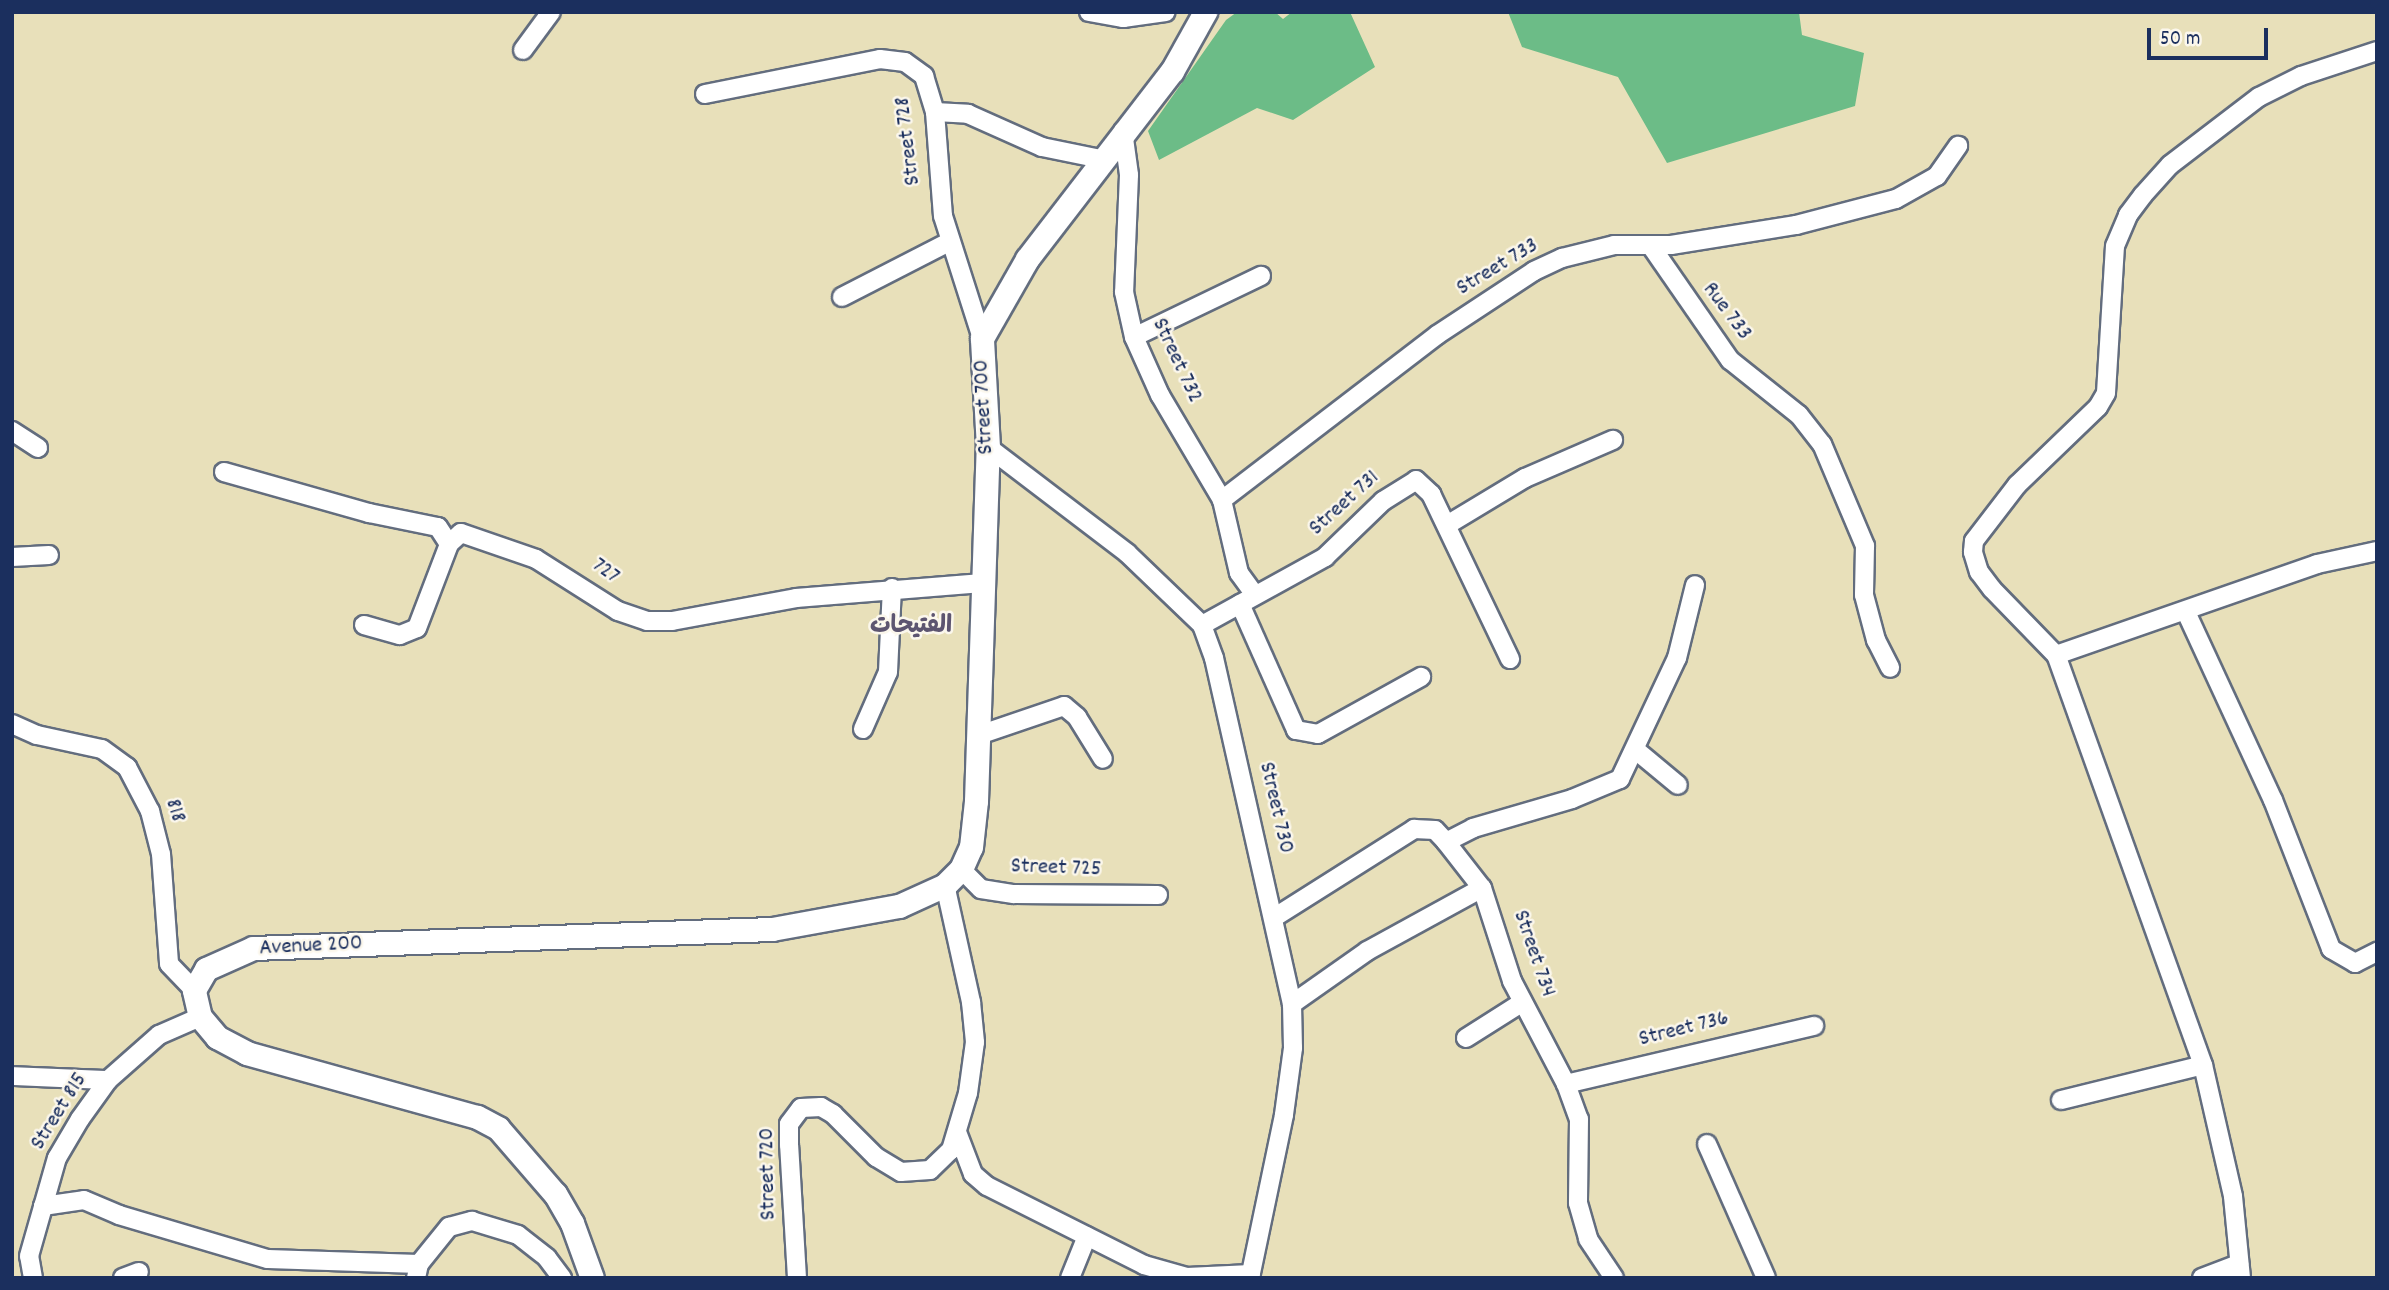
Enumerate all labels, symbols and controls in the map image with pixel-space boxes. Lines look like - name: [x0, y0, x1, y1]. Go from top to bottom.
- scale bar: [2151, 14, 2272, 58]
- text: 50 m: [2160, 25, 2200, 55]
- street label: Street 728: [890, 95, 928, 187]
- street label: Street 733: [1452, 233, 1544, 303]
- street label: Rue 733: [1695, 277, 1757, 347]
- street label: Street 732: [1144, 314, 1208, 408]
- street label: Street 700: [969, 359, 1001, 455]
- street label: Street 731: [1304, 465, 1386, 543]
- street label: 727: [586, 553, 624, 591]
- district label: الفتيحات: [870, 614, 952, 642]
- street label: Street 730: [1251, 760, 1299, 856]
- street label: 818: [157, 796, 191, 826]
- street label: Street 725: [1010, 854, 1102, 884]
- street label: Street 734: [1505, 907, 1561, 1001]
- street label: Avenue 200: [259, 931, 363, 963]
- street label: Street 736: [1636, 1006, 1732, 1054]
- street label: Street 815: [25, 1068, 95, 1156]
- street label: Street 720: [754, 1127, 784, 1221]

